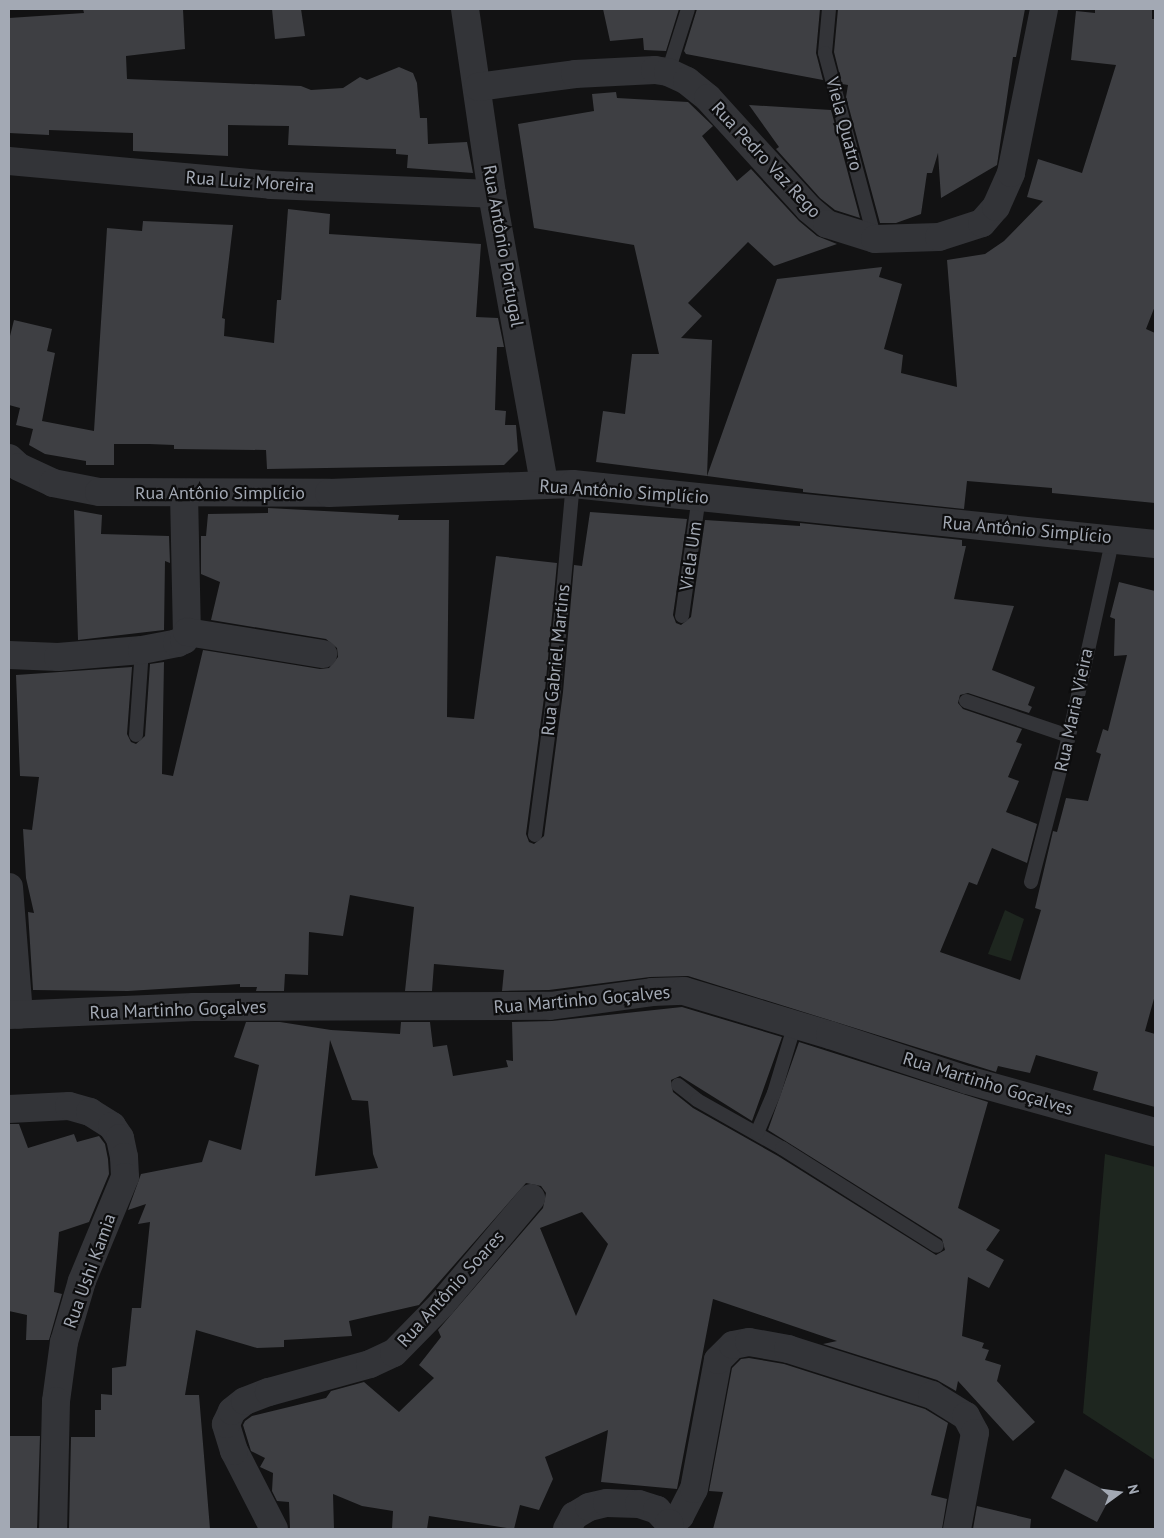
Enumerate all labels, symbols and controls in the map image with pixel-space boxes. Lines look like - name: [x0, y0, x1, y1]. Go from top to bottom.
- street label: Viela Quatro: [821, 75, 867, 173]
- street label: Rua Pedro Vaz Rego: [706, 97, 826, 223]
- street label: Rua Antônio Portugal: [478, 163, 528, 329]
- street label: Rua Luiz Moreira: [185, 167, 315, 197]
- street label: Rua Antônio Simplício: [538, 475, 710, 509]
- street label: Rua Antônio Simplício: [135, 482, 305, 504]
- street label: Rua Antônio Simplício: [941, 512, 1113, 548]
- street label: Viela Um: [675, 520, 707, 592]
- street label: Rua Gabriel Martins: [537, 583, 575, 737]
- street label: Rua Maria Vieira: [1050, 646, 1098, 774]
- street label: Rua Martinho Goçalves: [493, 982, 671, 1018]
- street label: Rua Martinho Goçalves: [89, 996, 267, 1024]
- street label: Rua Martinho Goçalves: [900, 1048, 1076, 1120]
- street label: Rua Ushi Kamia: [59, 1211, 121, 1331]
- street label: Rua Antônio Soares: [393, 1226, 509, 1352]
- north arrow: [1094, 1468, 1144, 1518]
- text: N: [1124, 1483, 1143, 1496]

